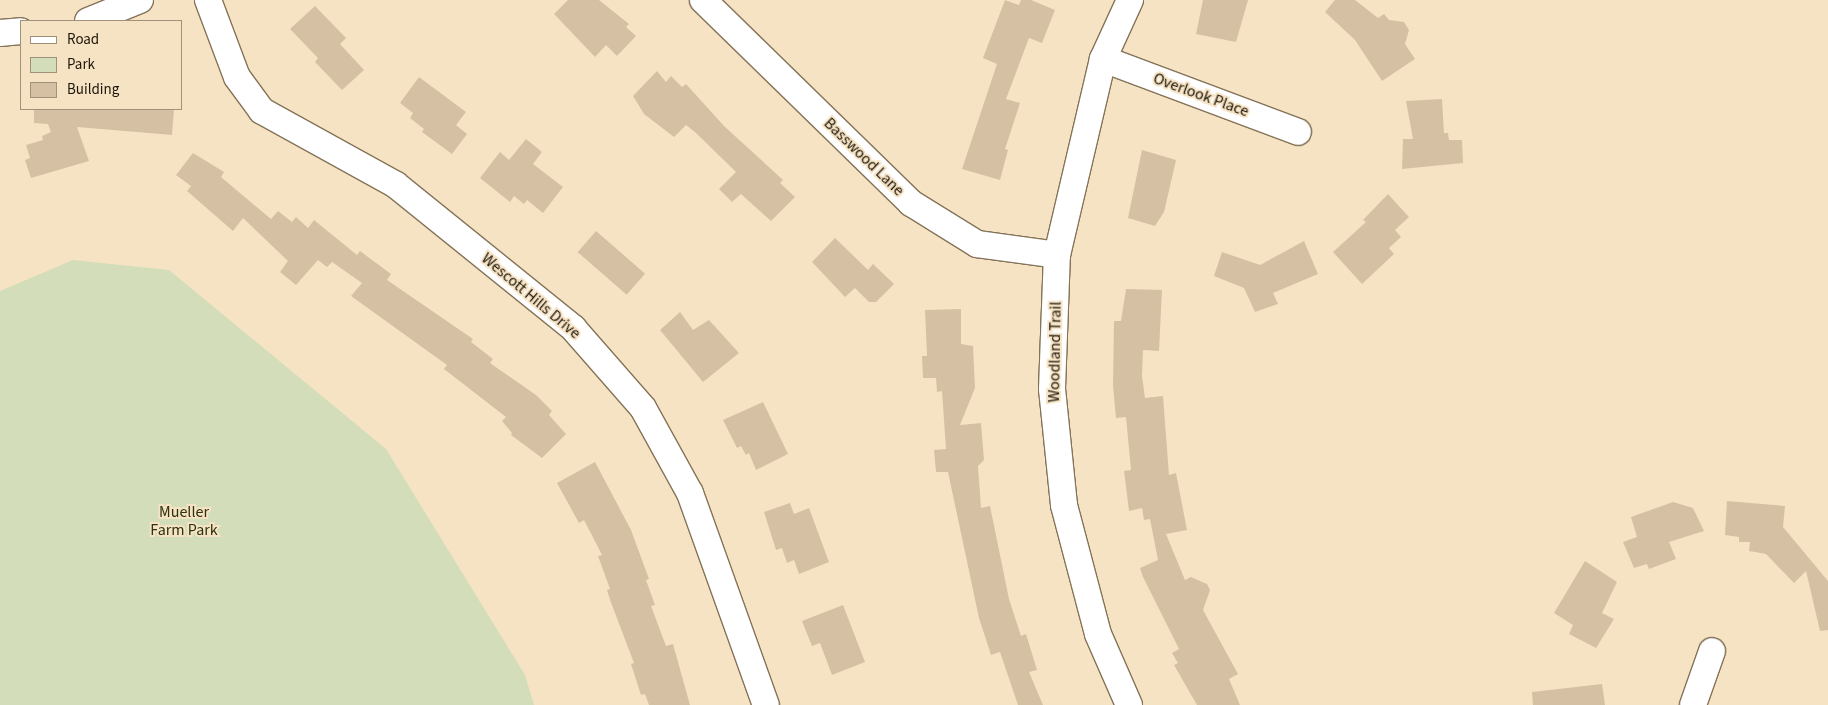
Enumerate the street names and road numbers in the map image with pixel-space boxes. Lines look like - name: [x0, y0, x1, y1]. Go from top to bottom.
- street label: Overlook Place: [1151, 69, 1251, 121]
- street label: Basswood Lane: [820, 114, 908, 200]
- street label: Wescott Hills Drive: [478, 249, 584, 343]
- street label: Woodland Trail: [1045, 301, 1065, 403]

